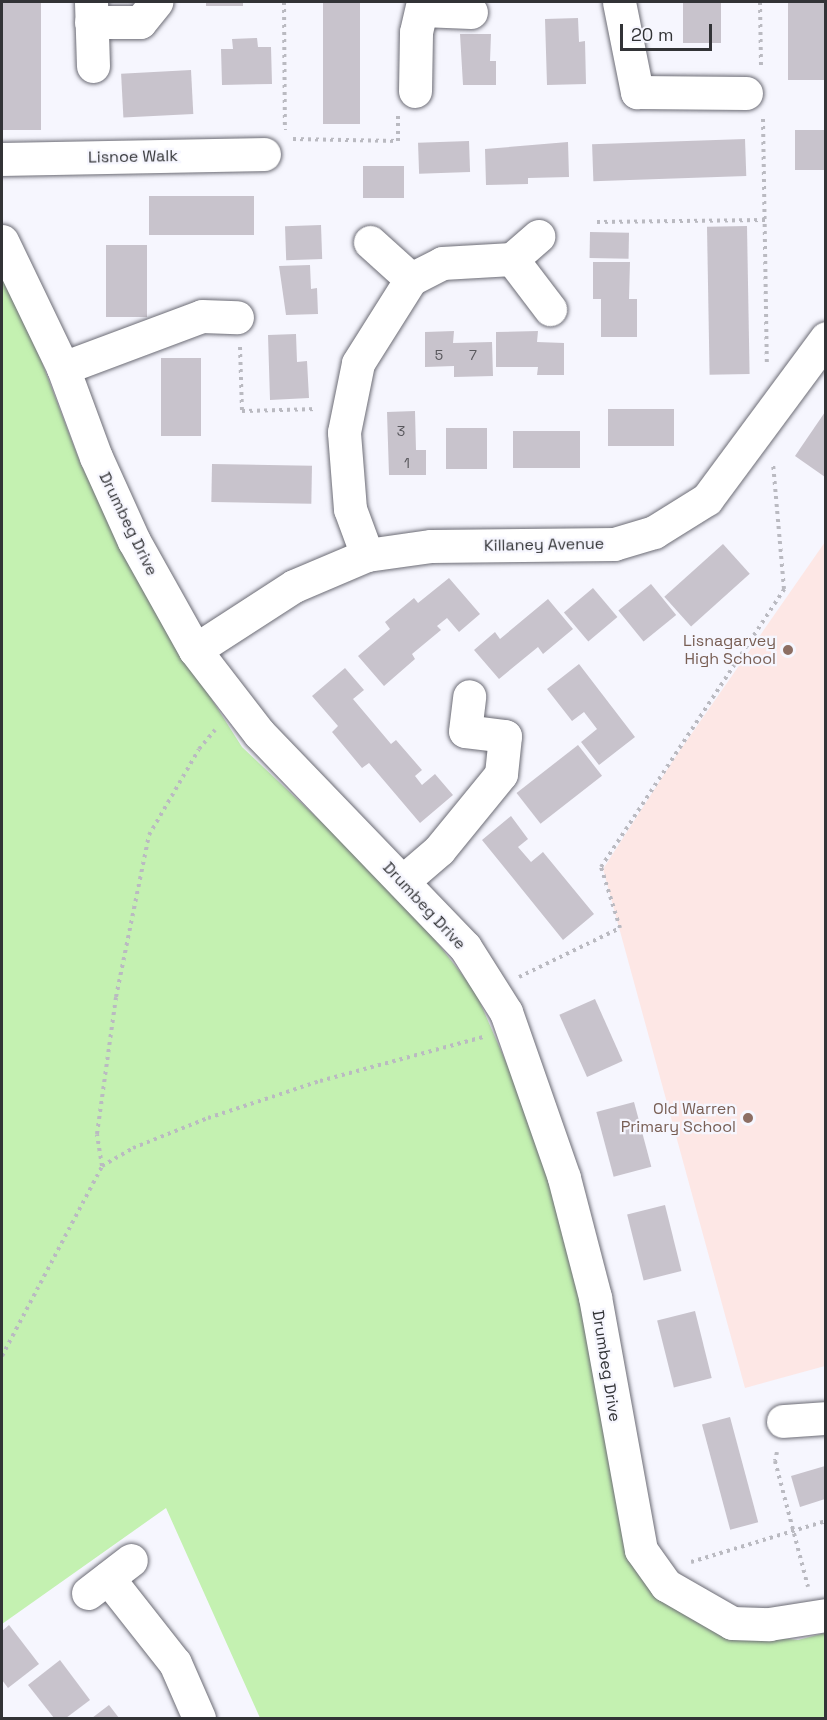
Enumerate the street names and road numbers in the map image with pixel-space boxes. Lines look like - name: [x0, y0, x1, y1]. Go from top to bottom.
- street label: Lisnoe Walk: [88, 147, 178, 167]
- street label: Drumbeg Drive: [95, 469, 161, 579]
- street label: Killaney Avenue: [484, 534, 604, 556]
- street label: Drumbeg Drive: [379, 858, 469, 954]
- street label: Drumbeg Drive: [588, 1309, 624, 1423]

